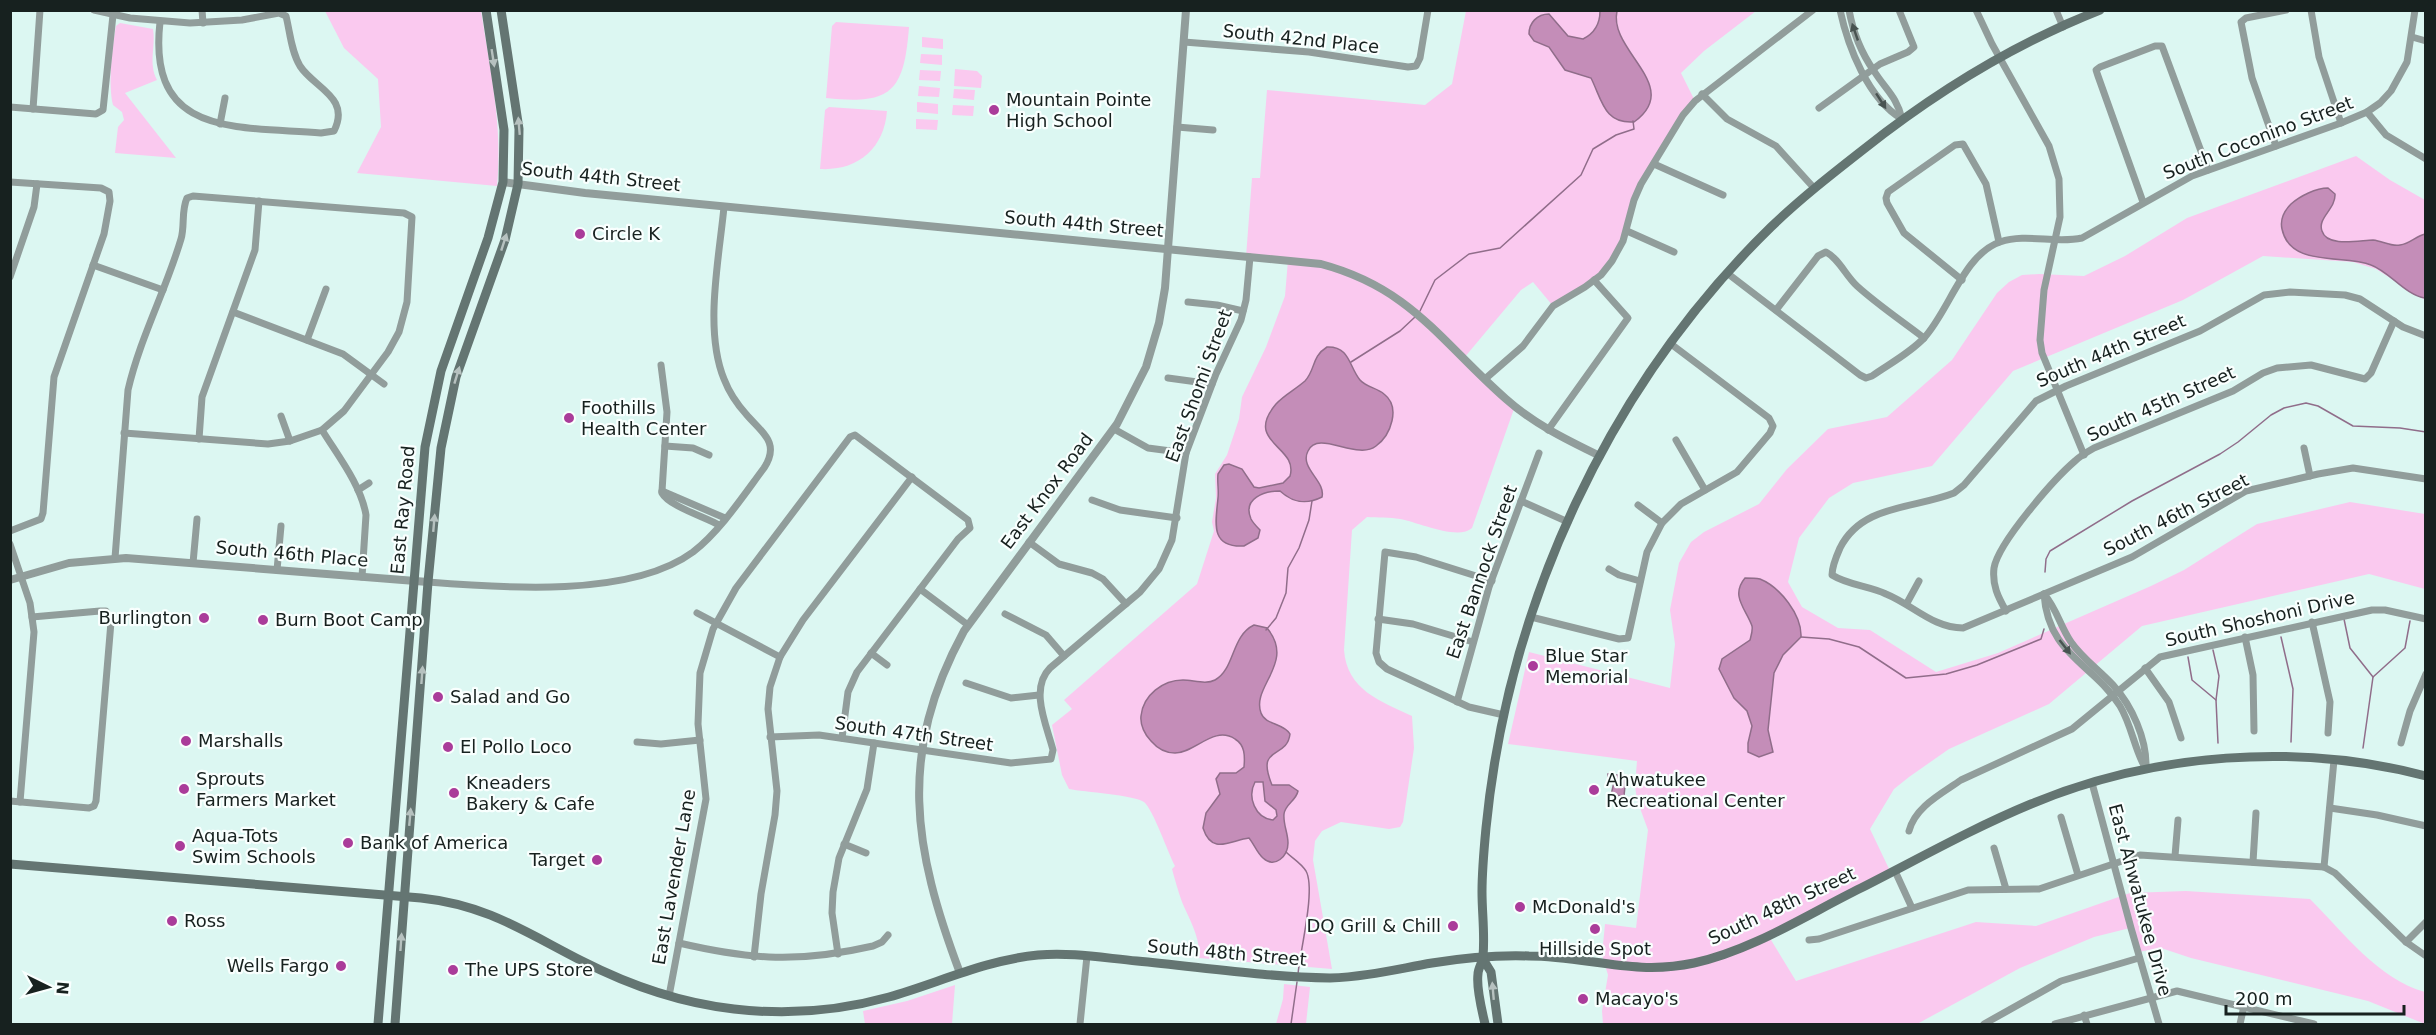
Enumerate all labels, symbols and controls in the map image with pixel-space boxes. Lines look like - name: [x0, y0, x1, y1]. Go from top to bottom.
- street label: South 42nd Place: [1222, 20, 1380, 57]
- one-way arrow: [1850, 23, 1860, 41]
- one-way arrow: [489, 48, 498, 67]
- place label: Mountain Pointe High School: [1006, 89, 1151, 131]
- street label: South Coconino Street: [2160, 92, 2356, 183]
- one-way arrow: [1876, 93, 1887, 109]
- marker: Mountain Pointe High School: [987, 103, 1001, 117]
- one-way arrow: [514, 117, 524, 136]
- street label: South 44th Street: [520, 158, 682, 195]
- street label: South 44th Street: [1004, 206, 1165, 241]
- place label: Circle K: [592, 223, 661, 244]
- marker: Circle K: [573, 227, 587, 241]
- one-way arrow: [499, 233, 509, 251]
- street label: East Shomi Street: [1161, 306, 1236, 465]
- street label: South 44th Street: [2033, 310, 2188, 391]
- street label: South 45th Street: [2084, 361, 2238, 446]
- one-way arrow: [453, 366, 462, 384]
- place label: Foothills Health Center: [581, 397, 707, 439]
- marker: Foothills Health Center: [562, 411, 576, 425]
- street label: East Knox Road: [996, 429, 1097, 553]
- street label: East Ray Road: [386, 445, 419, 575]
- street label: South 46th Street: [2100, 469, 2252, 560]
- street label: East Bannock Street: [1442, 482, 1521, 662]
- one-way arrow: [429, 514, 438, 533]
- street label: South 46th Place: [215, 536, 369, 571]
- street label: South Shoshoni Drive: [2163, 586, 2357, 651]
- place label: Burlington: [99, 607, 192, 628]
- place label: Burn Boot Camp: [275, 609, 423, 630]
- marker: Burlington: [197, 611, 211, 625]
- marker: Burn Boot Camp: [256, 613, 270, 627]
- one-way arrow: [2058, 640, 2070, 655]
- place label: Blue Star Memorial: [1545, 645, 1629, 687]
- marker: Blue Star Memorial: [1526, 659, 1540, 673]
- one-way arrow: [417, 666, 426, 685]
- place label: Salad and Go: [450, 686, 570, 707]
- marker: Salad and Go: [431, 690, 445, 704]
- street label: South 47th Street: [833, 712, 995, 755]
- place label: Marshalls: [198, 730, 283, 751]
- marker: Marshalls: [179, 734, 193, 748]
- place label: El Pollo Loco: [460, 736, 572, 757]
- marker: El Pollo Loco: [441, 740, 455, 754]
- place label: Sprouts Farmers Market: [196, 768, 336, 810]
- place label: Ahwatukee Recreational Center: [1606, 769, 1785, 811]
- place label: Kneaders Bakery & Cafe: [466, 772, 595, 814]
- marker: Sprouts Farmers Market: [177, 782, 191, 796]
- marker: Ahwatukee Recreational Center: [1587, 783, 1601, 797]
- marker: Kneaders Bakery & Cafe: [447, 786, 461, 800]
- street label: East Lavender Lane: [648, 787, 699, 966]
- street label: East Ahwatukee Drive: [2105, 801, 2176, 998]
- one-way arrow: [405, 808, 415, 827]
- place label: Aqua-Tots Swim Schools: [192, 825, 316, 867]
- place label: Bank of America: [360, 832, 508, 853]
- marker: Bank of America: [341, 836, 355, 850]
- marker: Aqua-Tots Swim Schools: [173, 839, 187, 853]
- place label: Target: [528, 849, 585, 870]
- marker: Target: [590, 853, 604, 867]
- street label: South 48th Street: [1705, 862, 1859, 949]
- place label: McDonald's: [1532, 896, 1636, 917]
- marker: McDonald's: [1513, 900, 1527, 914]
- place label: Ross: [184, 910, 225, 931]
- marker: Ross: [165, 914, 179, 928]
- place label: DQ Grill & Chill: [1306, 915, 1441, 936]
- marker: DQ Grill & Chill: [1446, 919, 1460, 933]
- marker: Hillside Spot: [1588, 922, 1602, 936]
- one-way arrow: [396, 933, 406, 952]
- street label: South 48th Street: [1147, 935, 1308, 970]
- place label: Hillside Spot: [1539, 938, 1651, 959]
- place label: Wells Fargo: [227, 955, 329, 976]
- north arrow: [18, 957, 78, 1017]
- marker: Wells Fargo: [334, 959, 348, 973]
- place label: The UPS Store: [464, 959, 593, 980]
- marker: The UPS Store: [446, 963, 460, 977]
- scale bar: [2226, 978, 2404, 1016]
- text: N: [52, 981, 72, 996]
- one-way arrow: [1488, 981, 1498, 1000]
- place label: Macayo's: [1595, 988, 1678, 1009]
- text: 200 m: [2235, 988, 2293, 1009]
- marker: Macayo's: [1576, 992, 1590, 1006]

